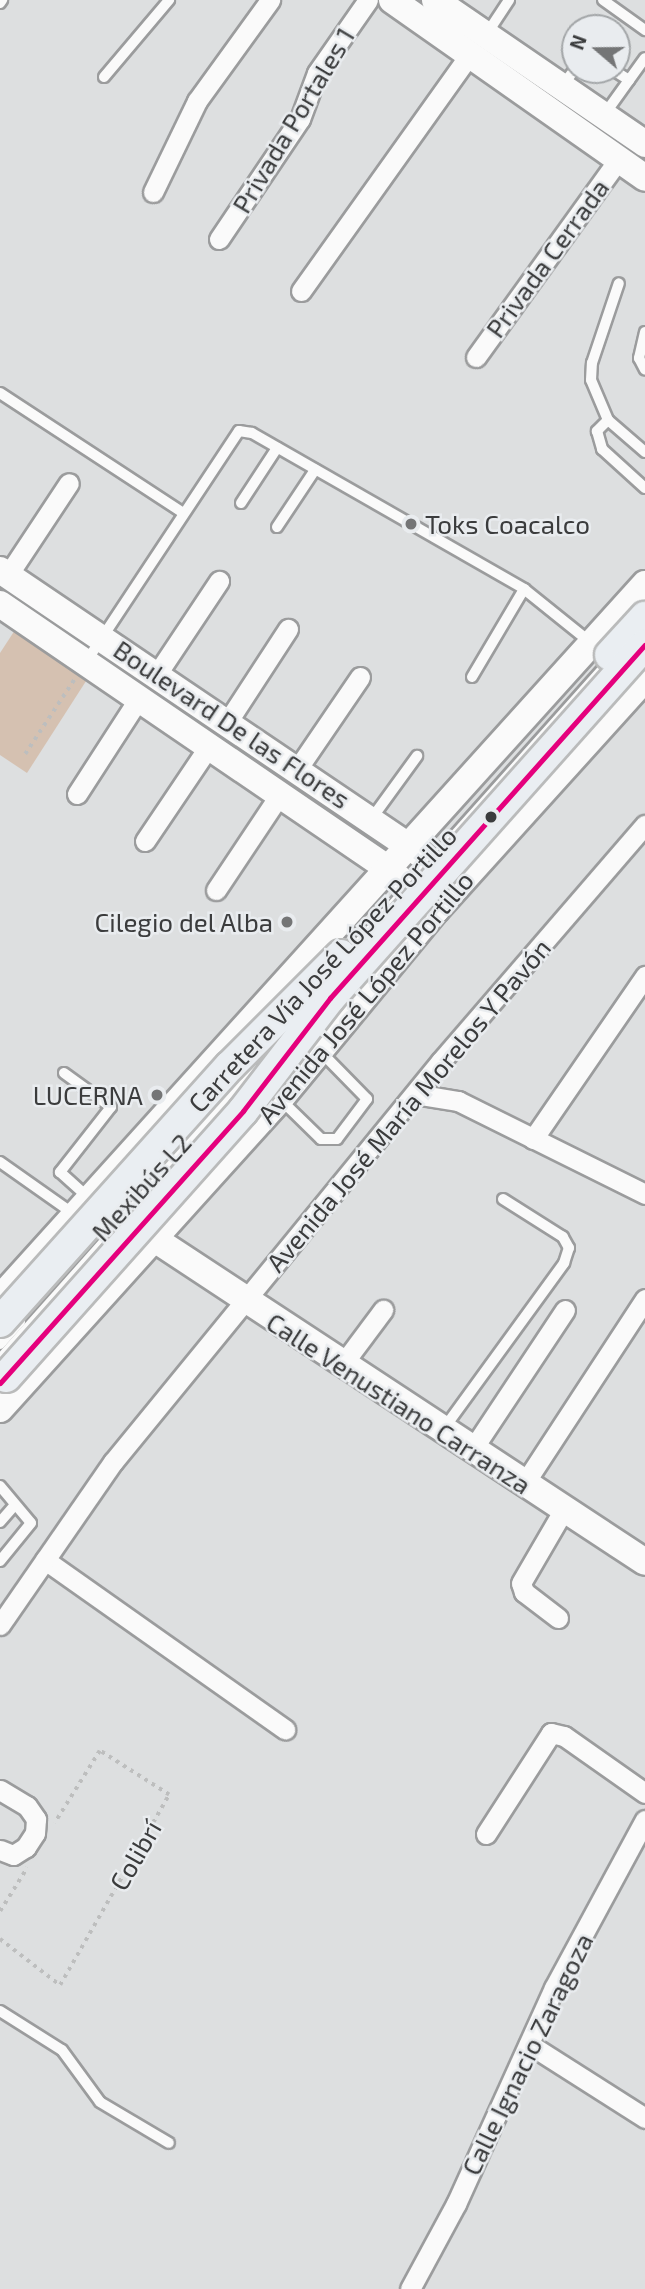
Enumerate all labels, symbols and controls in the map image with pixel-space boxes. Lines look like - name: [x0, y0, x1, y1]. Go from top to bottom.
- north arrow: [561, 14, 631, 84]
- street label: Privada Portales 1: [225, 22, 361, 218]
- text: N: [565, 32, 591, 53]
- street label: Privada Cerrada: [479, 173, 615, 343]
- place label: Toks Coacalco: [425, 508, 590, 540]
- marker: Toks Coacalco: [403, 516, 419, 532]
- street label: Boulevard De las Flores: [108, 633, 356, 815]
- unlabelled marker: [484, 810, 498, 824]
- street label: Carretera Vía José López Portillo: [181, 819, 463, 1119]
- street label: Avenida José López Portillo: [250, 865, 480, 1129]
- place label: Cilegio del Alba: [93, 906, 273, 938]
- marker: Cilegio del Alba: [279, 914, 295, 930]
- street label: Avenida José María Morelos Y Pavón: [259, 931, 557, 1279]
- place label: LUCERNA: [33, 1079, 143, 1111]
- marker: LUCERNA: [149, 1087, 165, 1103]
- street label: Mexibús L2: [85, 1127, 197, 1247]
- street label: Calle Venustiano Carranza: [261, 1306, 537, 1500]
- street label: Colibrí: [103, 1815, 167, 1895]
- street label: Calle Ignacio Zaragoza: [455, 1928, 599, 2180]

